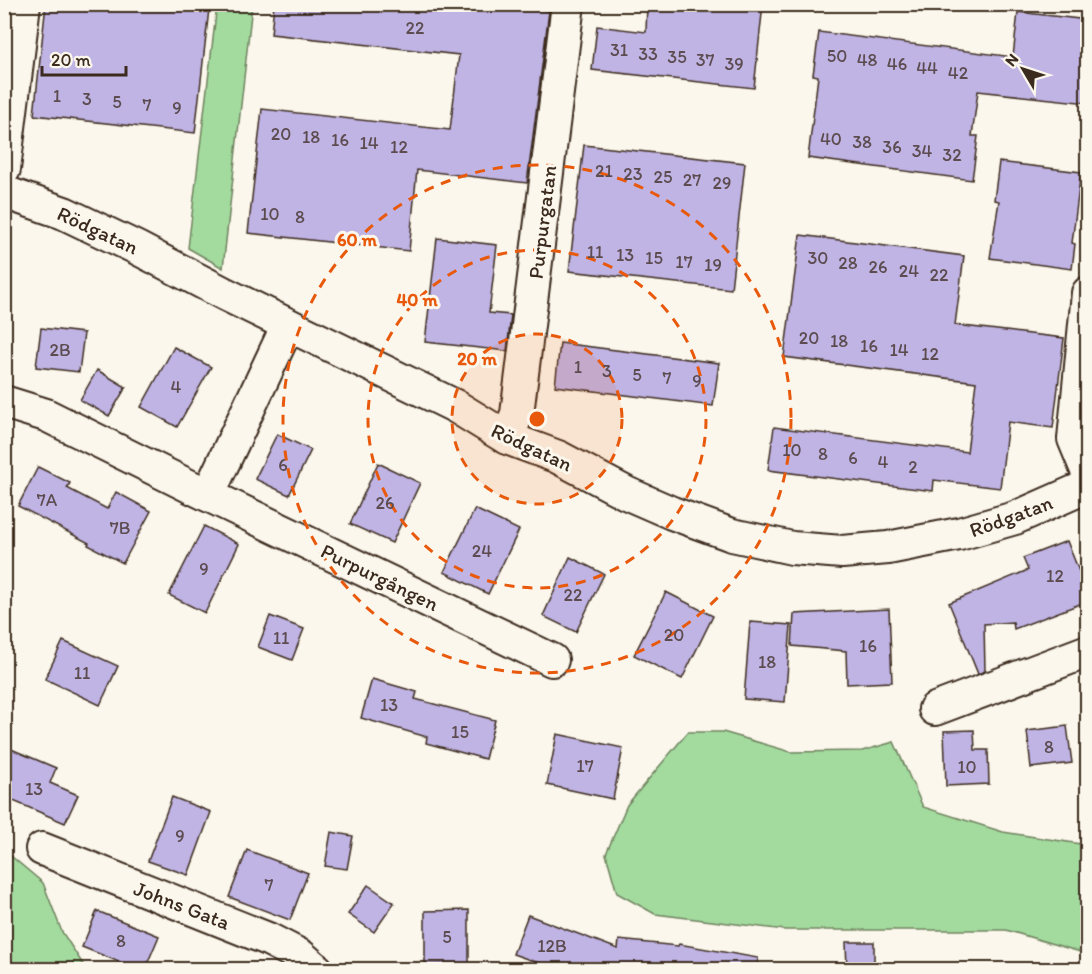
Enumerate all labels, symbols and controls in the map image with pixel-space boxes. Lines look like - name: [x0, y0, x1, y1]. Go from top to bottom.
- house number: 22: [406, 17, 425, 39]
- scale bar: [42, 39, 126, 77]
- house number: 31: [610, 39, 628, 61]
- north arrow: [993, 39, 1053, 99]
- house number: 33: [638, 43, 658, 65]
- house number: 50: [827, 45, 847, 67]
- house number: 35: [667, 46, 687, 68]
- text: 20 m: [51, 49, 91, 71]
- house number: 37: [696, 49, 714, 71]
- house number: 48: [857, 49, 877, 71]
- text: N: [1001, 50, 1023, 70]
- house number: 39: [724, 53, 744, 75]
- house number: 46: [887, 53, 907, 75]
- house number: 44: [916, 57, 938, 79]
- house number: 42: [948, 62, 969, 84]
- house number: 1: [53, 85, 61, 107]
- house number: 3: [82, 88, 92, 110]
- house number: 5: [112, 91, 122, 113]
- house number: 7: [143, 94, 152, 116]
- house number: 9: [172, 97, 182, 119]
- house number: 20: [271, 123, 291, 145]
- house number: 18: [302, 126, 320, 148]
- house number: 40: [820, 128, 842, 150]
- house number: 16: [331, 129, 349, 151]
- house number: 38: [852, 131, 872, 153]
- house number: 14: [359, 132, 379, 154]
- house number: 12: [390, 136, 408, 158]
- house number: 36: [882, 136, 902, 158]
- house number: 34: [912, 140, 932, 162]
- house number: 32: [942, 144, 962, 166]
- house number: 21: [595, 160, 613, 182]
- house number: 23: [623, 163, 643, 185]
- street label: Purpurgatan: [523, 164, 561, 280]
- house number: 25: [654, 166, 672, 188]
- house number: 27: [683, 169, 701, 191]
- house number: 29: [713, 172, 731, 194]
- street label: Rödgatan: [53, 200, 143, 260]
- house number: 10: [260, 203, 280, 225]
- house number: 8: [295, 206, 305, 228]
- text: 60 m: [337, 229, 378, 251]
- house number: 11: [587, 241, 603, 263]
- house number: 13: [616, 244, 634, 266]
- house number: 15: [645, 247, 663, 269]
- house number: 30: [808, 247, 828, 269]
- house number: 17: [675, 251, 693, 273]
- house number: 28: [838, 252, 858, 274]
- house number: 19: [704, 254, 722, 276]
- house number: 26: [869, 256, 888, 278]
- house number: 24: [899, 260, 919, 282]
- house number: 22: [930, 264, 949, 286]
- text: 40 m: [396, 289, 438, 311]
- house number: 20: [799, 327, 819, 349]
- house number: 18: [830, 330, 848, 352]
- house number: 16: [860, 335, 878, 357]
- house number: 2B: [49, 339, 71, 361]
- house number: 14: [889, 339, 909, 361]
- house number: 12: [921, 343, 939, 365]
- text: 20 m: [457, 348, 498, 370]
- house number: 1: [574, 356, 582, 378]
- house number: 3: [602, 360, 612, 382]
- house number: 5: [632, 364, 642, 386]
- house number: 7: [663, 367, 672, 389]
- house number: 9: [692, 370, 702, 392]
- house number: 4: [171, 376, 182, 398]
- centre of rings: [527, 409, 547, 429]
- street label: Rödgatan: [487, 417, 577, 477]
- house number: 10: [782, 439, 802, 461]
- house number: 8: [818, 443, 828, 465]
- house number: 6: [848, 447, 858, 469]
- house number: 4: [878, 451, 889, 473]
- house number: 6: [278, 454, 288, 476]
- house number: 2: [908, 456, 918, 478]
- house number: 7A: [37, 489, 58, 511]
- street label: Rödgatan: [966, 489, 1056, 543]
- house number: 26: [376, 492, 395, 514]
- house number: 7B: [110, 517, 130, 539]
- street label: Purpurgången: [317, 538, 443, 616]
- house number: 24: [472, 540, 492, 562]
- house number: 9: [199, 558, 209, 580]
- house number: 12: [1046, 565, 1064, 587]
- house number: 22: [564, 584, 583, 606]
- house number: 20: [664, 624, 684, 646]
- house number: 11: [273, 627, 289, 649]
- house number: 16: [859, 635, 877, 657]
- house number: 18: [758, 651, 776, 673]
- house number: 11: [74, 662, 90, 684]
- house number: 13: [380, 694, 398, 716]
- house number: 15: [451, 721, 469, 743]
- house number: 8: [1044, 736, 1054, 758]
- house number: 17: [576, 755, 594, 777]
- house number: 10: [957, 756, 977, 778]
- house number: 13: [25, 778, 43, 800]
- house number: 9: [175, 825, 185, 847]
- house number: 7: [265, 874, 274, 896]
- street label: Johns Gata: [130, 875, 234, 935]
- house number: 5: [442, 926, 452, 948]
- house number: 8: [116, 930, 126, 952]
- house number: 12B: [537, 935, 567, 957]

